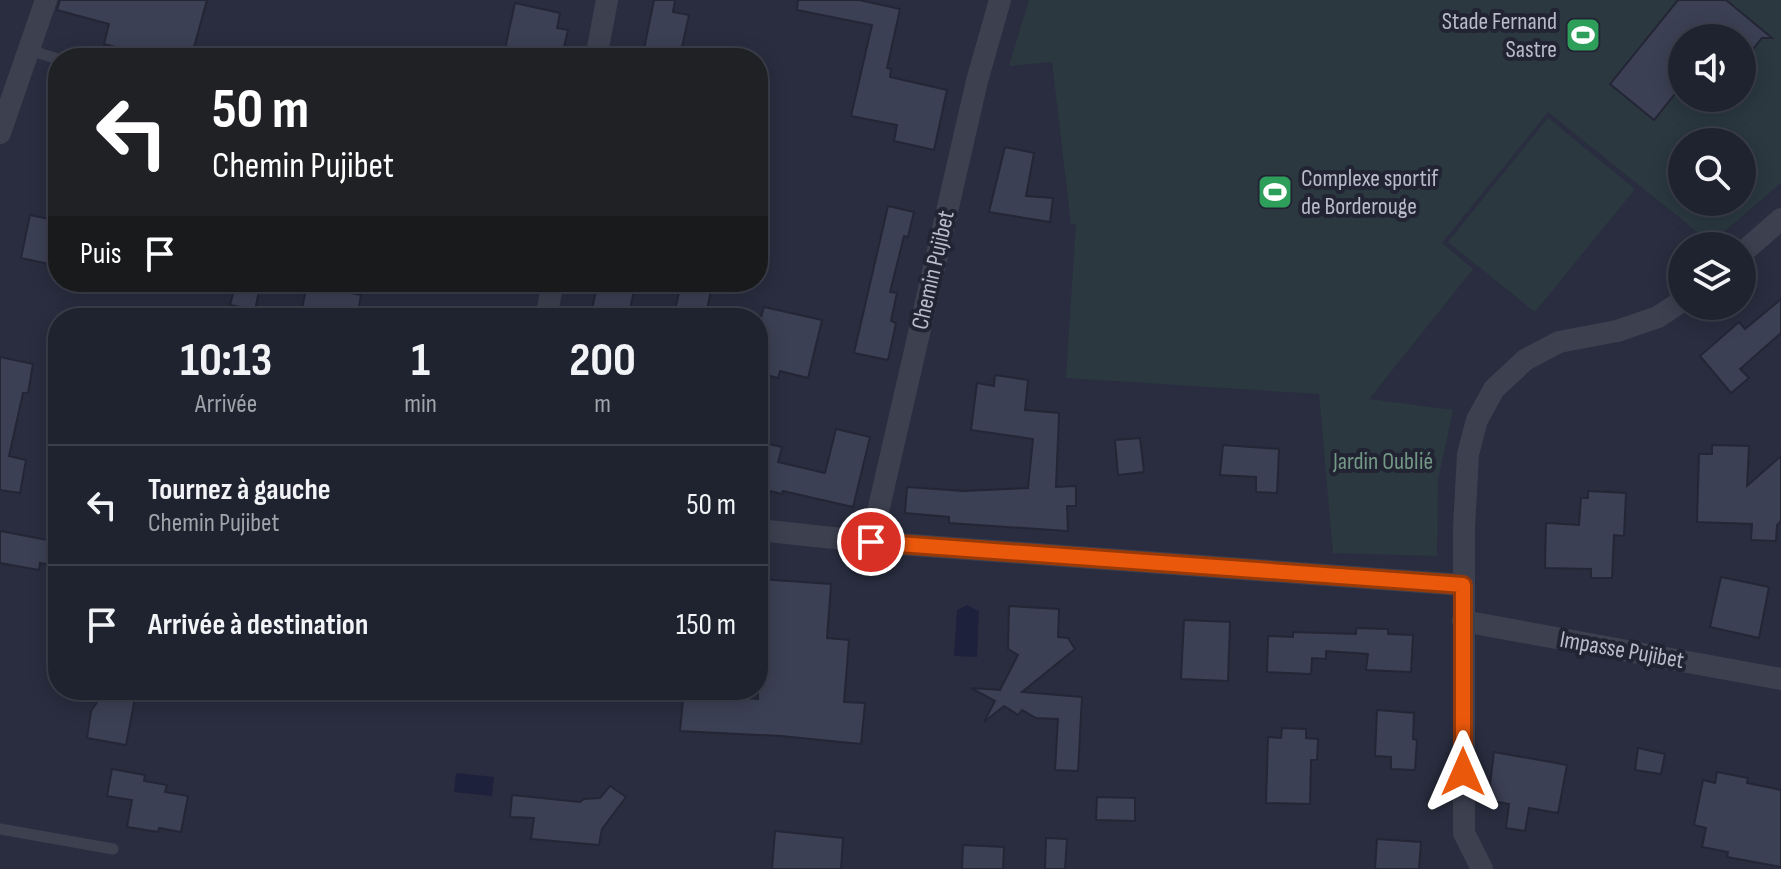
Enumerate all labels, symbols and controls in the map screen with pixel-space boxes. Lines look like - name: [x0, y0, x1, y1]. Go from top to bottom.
- place label: Stade Fernand Sastre: [1442, 7, 1557, 64]
- sports icon: Stade Fernand Sastre: [1564, 16, 1602, 54]
- map controls: [1668, 24, 1756, 320]
- button: sound: [1668, 24, 1756, 112]
- text: 50 m: [212, 77, 309, 144]
- icon: left: [80, 80, 184, 184]
- button: search: [1668, 128, 1756, 216]
- text: Chemin Pujibet: [212, 145, 394, 188]
- place label: Complexe sportif de Borderouge: [1301, 164, 1439, 221]
- sports icon: Complexe sportif de Borderouge: [1256, 173, 1294, 211]
- street label: Chemin Pujibet: [905, 208, 961, 332]
- icon: arrive: [138, 232, 182, 276]
- button: layers: [1668, 232, 1756, 320]
- text: Puis: [80, 236, 122, 272]
- text: 10:13: [180, 332, 272, 389]
- text: 1: [411, 332, 430, 389]
- text: 200: [569, 332, 636, 389]
- text: Arrivée: [195, 389, 257, 420]
- text: min: [404, 389, 437, 420]
- text: m: [594, 389, 611, 420]
- park label: Jardin Oublié: [1332, 447, 1433, 476]
- text: Tournez à gauche: [148, 472, 331, 508]
- icon: left: [80, 483, 124, 527]
- text: 50 m: [687, 487, 736, 523]
- text: Chemin Pujibet: [148, 508, 279, 539]
- pin: [837, 508, 905, 576]
- icon: arrive: [849, 520, 893, 564]
- icon: arrive: [80, 603, 124, 647]
- text: Arrivée à destination: [148, 607, 368, 643]
- text: 150 m: [676, 607, 736, 643]
- street label: Impasse Pujibet: [1558, 625, 1686, 675]
- position arrow: [1421, 730, 1505, 814]

